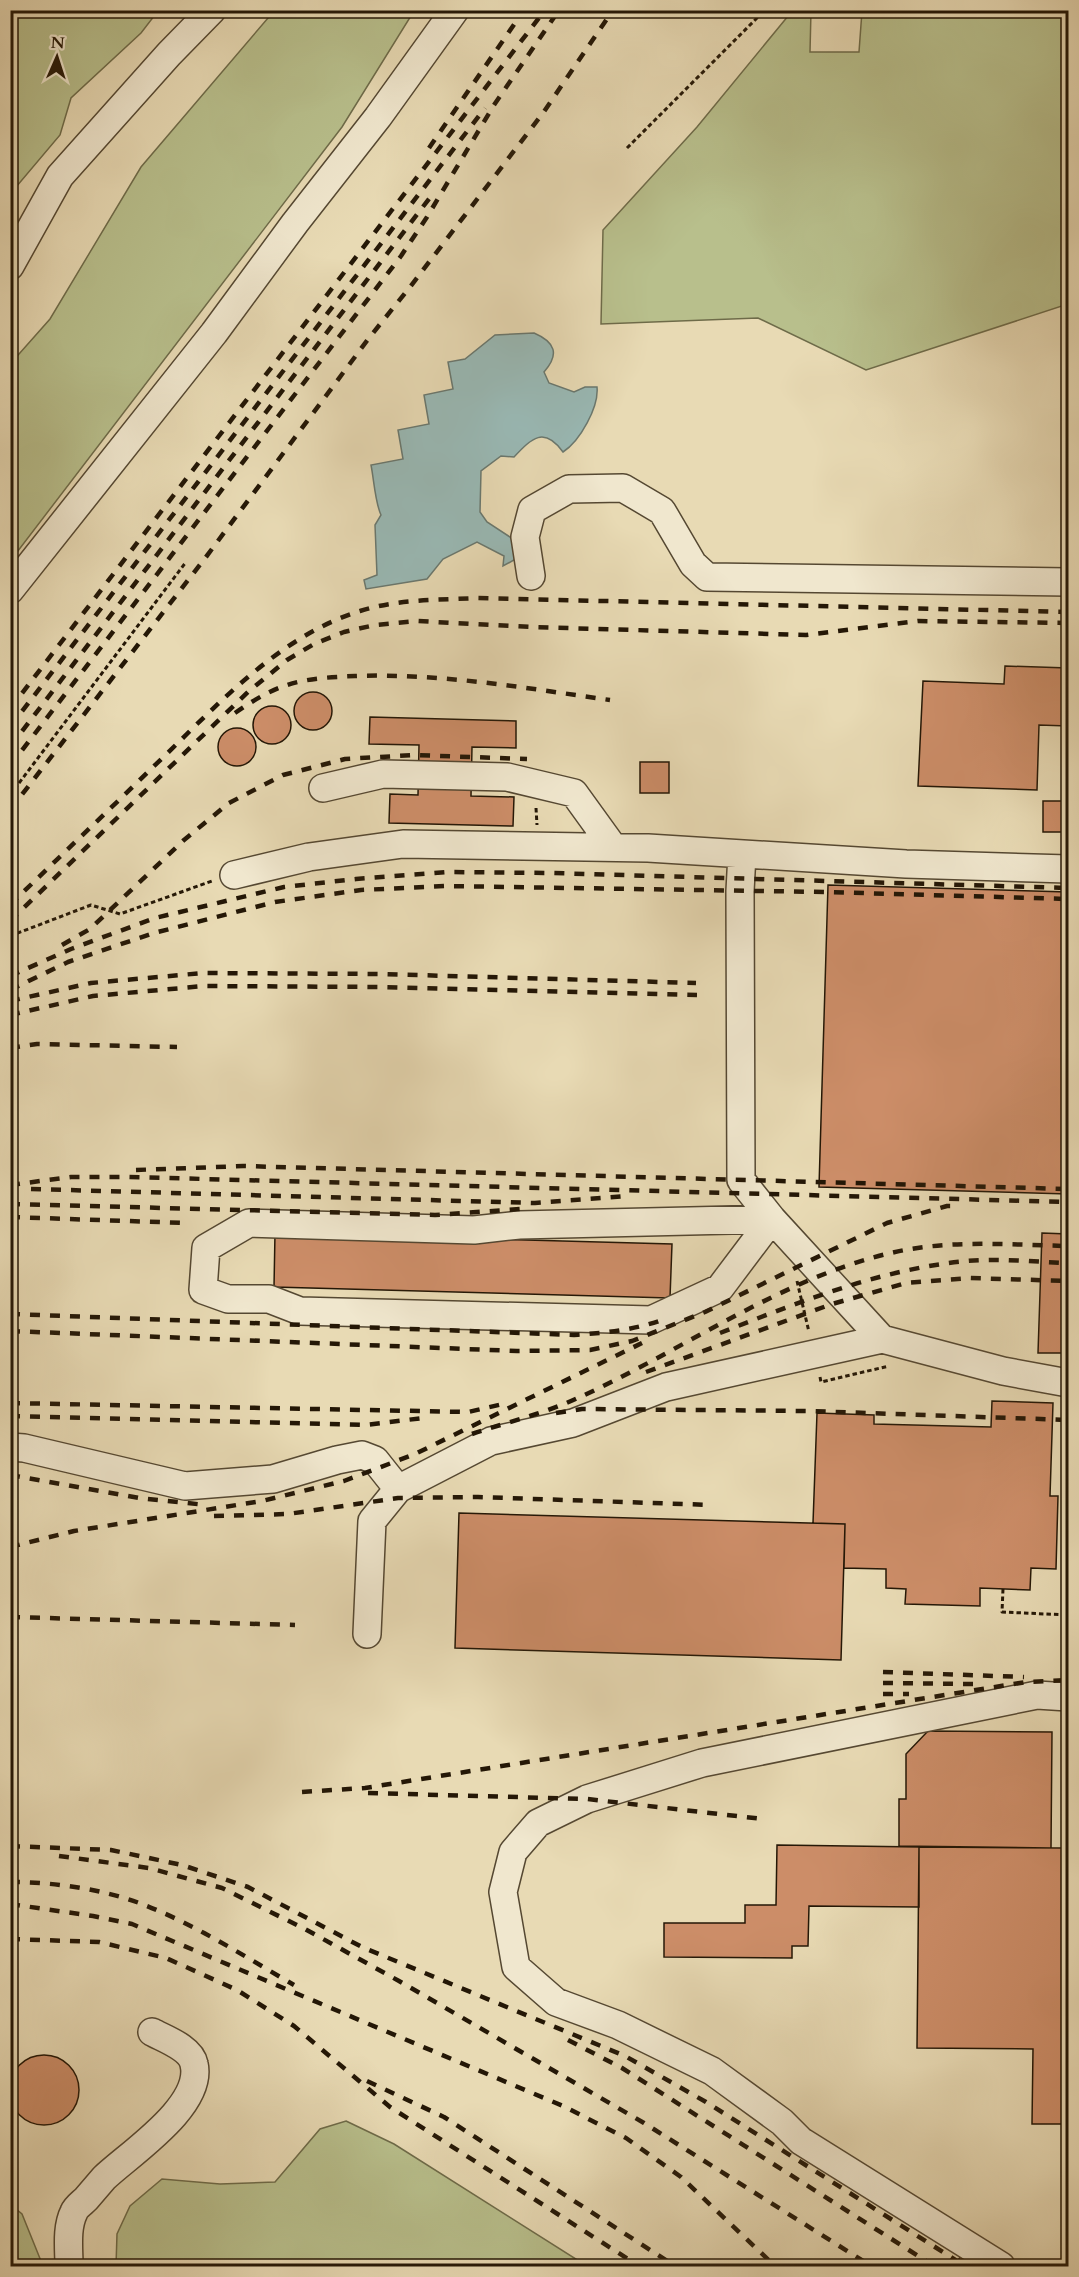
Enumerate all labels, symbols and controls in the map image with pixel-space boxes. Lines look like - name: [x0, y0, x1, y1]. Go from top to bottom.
- north arrow: [27, 27, 87, 87]
- text: N: [50, 32, 65, 54]

